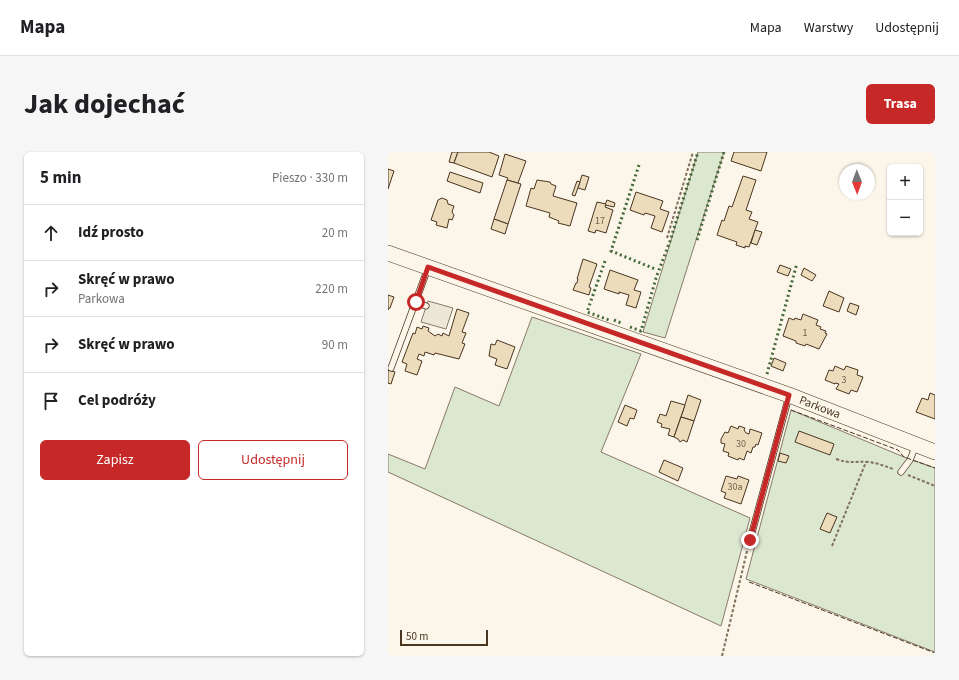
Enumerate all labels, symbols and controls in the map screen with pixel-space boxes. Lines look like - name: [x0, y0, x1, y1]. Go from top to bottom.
- text: Mapa: [20, 14, 65, 41]
- text: Mapa: [750, 18, 782, 38]
- text: Warstwy: [804, 18, 853, 38]
- text: Udostępnij: [875, 18, 939, 38]
- text: Jak dojechać: [24, 84, 185, 124]
- button: Trasa: [866, 84, 935, 124]
- north arrow: [839, 164, 875, 200]
- map controls: [887, 164, 923, 236]
- button: +: [887, 164, 923, 200]
- text: 5 min: [40, 166, 81, 190]
- text: Pieszo · 330 m: [272, 169, 348, 187]
- button: −: [887, 200, 923, 236]
- house number: 17: [595, 214, 605, 228]
- icon: ahead: [40, 222, 62, 244]
- text: Idź prosto: [78, 222, 144, 243]
- text: 20 m: [322, 224, 348, 242]
- text: Skręć w prawo: [78, 269, 175, 290]
- icon: right: [40, 278, 62, 300]
- text: 220 m: [315, 280, 348, 298]
- text: Parkowa: [78, 290, 125, 308]
- route start: [407, 293, 425, 311]
- house number: 1: [803, 326, 808, 340]
- icon: right: [40, 334, 62, 356]
- text: Skręć w prawo: [78, 334, 175, 355]
- text: 90 m: [322, 336, 348, 354]
- house number: 3: [842, 373, 847, 387]
- icon: arrive: [40, 390, 62, 412]
- text: Cel podróży: [78, 390, 156, 411]
- street label: Parkowa: [797, 392, 843, 423]
- house number: 30: [736, 437, 746, 451]
- button: Zapisz: [40, 440, 190, 480]
- button: Udostępnij: [198, 440, 348, 480]
- house number: 30a: [728, 480, 742, 494]
- route end: [741, 531, 759, 549]
- scale bar: [400, 628, 488, 647]
- text: 50 m: [406, 629, 428, 644]

